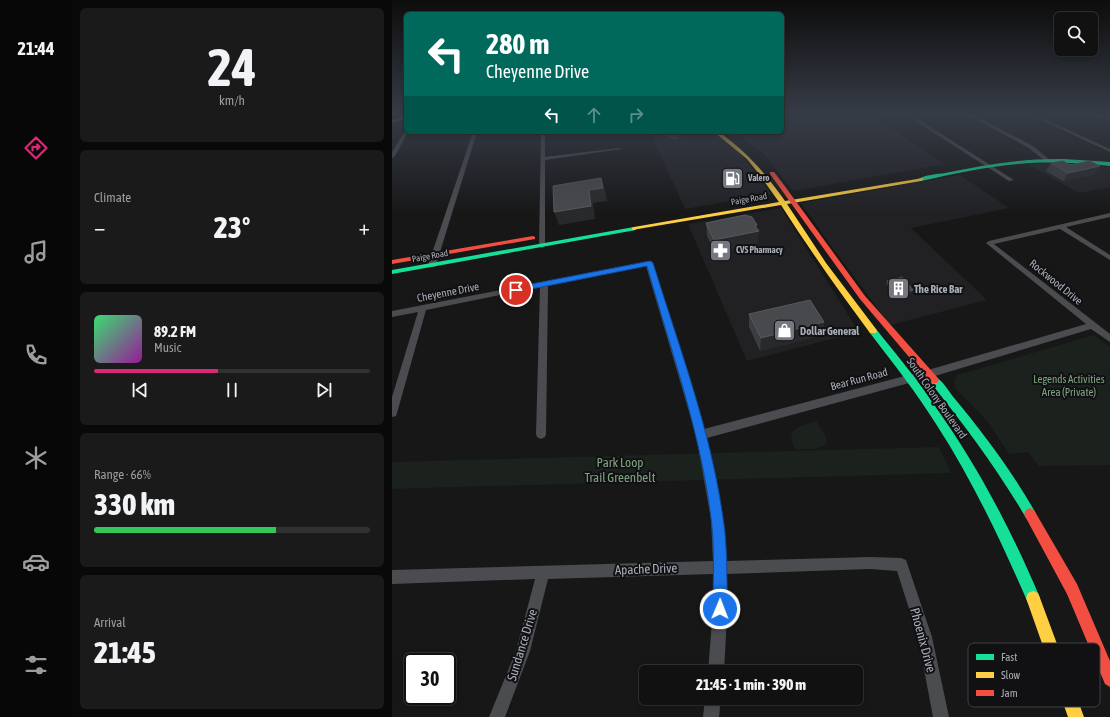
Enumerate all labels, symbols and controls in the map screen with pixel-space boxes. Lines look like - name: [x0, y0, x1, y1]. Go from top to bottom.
- map controls: [1054, 12, 1098, 56]
- button: search: [1054, 12, 1098, 56]
- icon: left: [420, 28, 472, 80]
- text: 280 m: [486, 28, 549, 60]
- text: 24: [208, 37, 256, 97]
- text: 21:44: [17, 38, 55, 59]
- text: Cheyenne Drive: [486, 61, 589, 82]
- text: km/h: [219, 93, 245, 108]
- icon: left: [541, 104, 563, 126]
- icon: ahead: [583, 104, 605, 126]
- icon: right: [625, 104, 647, 126]
- icon: directions: [22, 134, 50, 162]
- fuel station icon: Valero: [720, 165, 746, 191]
- place label: Valero: [747, 173, 770, 183]
- text: Climate: [94, 190, 131, 205]
- street label: Paige Road: [730, 191, 768, 207]
- text: 23°: [214, 210, 250, 244]
- text: −: [94, 214, 105, 240]
- text: +: [359, 214, 370, 240]
- pharmacy icon: CVS Pharmacy: [707, 237, 733, 263]
- icon: music: [22, 238, 50, 266]
- place label: CVS Pharmacy: [736, 245, 783, 255]
- street label: Paige Road: [411, 248, 449, 264]
- street label: Rockwood Drive: [1027, 257, 1085, 307]
- pin: [499, 273, 533, 307]
- building icon: The Rice Bar: [886, 276, 912, 302]
- icon: arrive: [505, 279, 527, 301]
- street label: Cheyenne Drive: [416, 280, 480, 304]
- place label: The Rice Bar: [914, 283, 963, 295]
- shop icon: Dollar General: [772, 318, 798, 344]
- text: 89.2 FM: [154, 323, 196, 340]
- place label: Dollar General: [800, 325, 860, 337]
- text: Music: [154, 340, 181, 355]
- icon: phone: [22, 341, 50, 369]
- street label: South Colony Boulevard: [905, 355, 969, 441]
- street label: Bear Run Road: [829, 366, 889, 392]
- park label: Legends Activities Area (Private): [1033, 373, 1105, 398]
- icon: previous: [129, 379, 151, 401]
- icon: pause: [221, 379, 243, 401]
- icon: next: [313, 379, 335, 401]
- icon: climate: [22, 444, 50, 472]
- park label: Park Loop Trail Greenbelt: [585, 455, 656, 485]
- text: Range · 66%: [94, 467, 151, 482]
- text: 330 km: [94, 487, 175, 521]
- icon: car: [22, 548, 50, 576]
- street label: Apache Drive: [614, 560, 678, 578]
- position arrow: [699, 588, 741, 630]
- street label: Phoenix Drive: [907, 606, 939, 674]
- street label: Sundance Drive: [504, 607, 540, 683]
- text: Arrival: [94, 615, 126, 630]
- text: 21:45: [94, 635, 156, 669]
- legend: [968, 643, 1100, 707]
- icon: filters: [22, 651, 50, 679]
- text: Fast: [1001, 651, 1017, 663]
- speed limit sign: 30: [404, 653, 456, 705]
- text: Slow: [1001, 669, 1020, 681]
- text: 21:45 · 1 min · 390 m: [696, 676, 806, 693]
- text: Jam: [1001, 687, 1018, 699]

